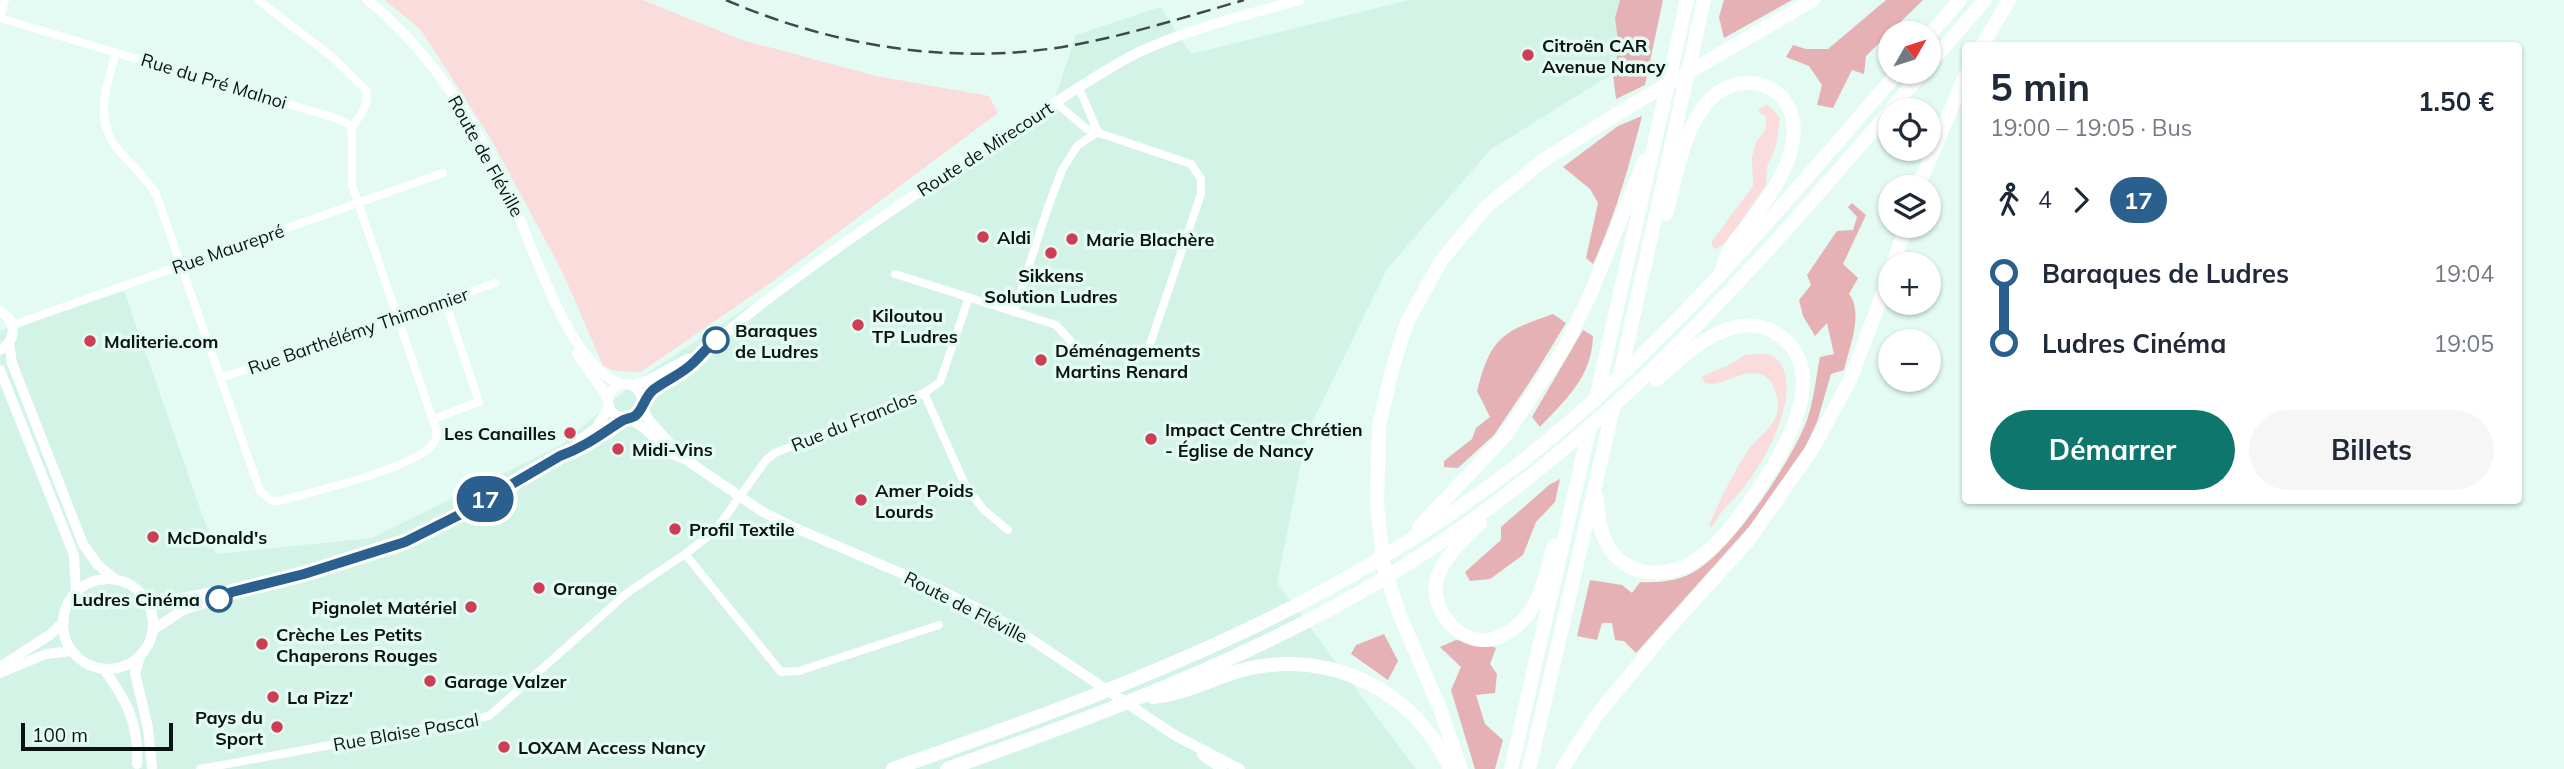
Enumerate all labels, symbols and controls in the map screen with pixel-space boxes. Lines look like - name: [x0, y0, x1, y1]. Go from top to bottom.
- north arrow: [1878, 21, 1941, 84]
- map controls: [1878, 21, 1941, 392]
- place label: Citroën CAR Avenue Nancy: [1542, 34, 1666, 78]
- marker: Citroën CAR Avenue Nancy: [1520, 47, 1536, 63]
- street label: Rue du Pré Malnoi: [138, 48, 290, 114]
- text: 5 min: [1990, 63, 2090, 111]
- text: 1.50 €: [2418, 85, 2494, 118]
- street label: Route de Fléville: [443, 91, 529, 221]
- street label: Route de Mirecourt: [913, 96, 1057, 202]
- button: locate: [1878, 98, 1941, 161]
- text: 19:00 – 19:05 · Bus: [1990, 113, 2192, 142]
- button: layers: [1878, 175, 1941, 238]
- icon: walk: [1990, 181, 2028, 219]
- icon: forward: [2062, 181, 2100, 219]
- text: 4: [2038, 185, 2052, 214]
- text: 17: [2124, 185, 2153, 215]
- street label: Rue Maurepré: [169, 219, 287, 279]
- place label: Aldi: [997, 226, 1031, 249]
- place label: Marie Blachère: [1086, 228, 1214, 251]
- marker: Aldi: [975, 229, 991, 245]
- marker: Marie Blachère: [1064, 231, 1080, 247]
- marker: Sikkens Solution Ludres: [1043, 245, 1059, 261]
- button: +: [1878, 252, 1941, 315]
- text: Baraques de Ludres: [2042, 257, 2289, 290]
- text: 19:04: [2434, 259, 2494, 288]
- place label: Sikkens Solution Ludres: [984, 264, 1118, 308]
- street label: Rue Barthélémy Thimonnier: [245, 282, 472, 380]
- place label: Kiloutou TP Ludres: [872, 304, 958, 348]
- marker: Kiloutou TP Ludres: [850, 317, 866, 333]
- place label: Baraques de Ludres: [735, 319, 819, 363]
- marker: Baraques de Ludres: [703, 327, 729, 353]
- text: Ludres Cinéma: [2042, 327, 2226, 360]
- button: −: [1878, 329, 1941, 392]
- text: 19:05: [2434, 329, 2494, 358]
- place label: Maliterie.com: [104, 330, 218, 353]
- marker: Maliterie.com: [82, 333, 98, 349]
- place label: Déménagements Martins Renard: [1055, 339, 1200, 383]
- marker: Déménagements Martins Renard: [1033, 352, 1049, 368]
- street label: Rue du Franclos: [788, 385, 920, 457]
- button: Démarrer: [1990, 410, 2235, 490]
- button: Billets: [2249, 410, 2494, 490]
- place label: Impact Centre Chrétien - Église de Nancy: [1165, 418, 1363, 462]
- place label: Les Canailles: [444, 422, 556, 445]
- marker: Les Canailles: [562, 425, 578, 441]
- marker: Impact Centre Chrétien - Église de Nancy: [1143, 431, 1159, 447]
- place label: Midi-Vins: [632, 438, 713, 461]
- marker: Midi-Vins: [610, 441, 626, 457]
- line badge: 17: [454, 476, 516, 522]
- place label: Amer Poids Lourds: [875, 479, 974, 523]
- text: 17: [471, 484, 499, 514]
- marker: Amer Poids Lourds: [853, 492, 869, 508]
- place label: Profil Textile: [689, 518, 795, 541]
- marker: Profil Textile: [667, 521, 683, 537]
- place label: McDonald's: [167, 526, 267, 549]
- marker: McDonald's: [145, 529, 161, 545]
- street label: Route de Fléville: [901, 566, 1031, 648]
- place label: Orange: [553, 577, 617, 600]
- marker: Orange: [531, 580, 547, 596]
- marker: Ludres Cinéma: [206, 586, 232, 612]
- place label: Ludres Cinéma: [72, 588, 200, 611]
- place label: Pignolet Matériel: [312, 596, 457, 619]
- marker: Pignolet Matériel: [463, 599, 479, 615]
- place label: Crèche Les Petits Chaperons Rouges: [276, 623, 438, 667]
- marker: Crèche Les Petits Chaperons Rouges: [254, 636, 270, 652]
- place label: Garage Valzer: [444, 670, 568, 693]
- marker: Garage Valzer: [422, 673, 438, 689]
- place label: La Pizz': [287, 686, 353, 709]
- marker: La Pizz': [265, 689, 281, 705]
- place label: Pays du Sport: [195, 706, 263, 750]
- street label: Rue Blaise Pascal: [331, 708, 481, 756]
- marker: Pays du Sport: [269, 719, 285, 735]
- scale bar: [21, 720, 173, 752]
- text: 100 m: [32, 723, 88, 747]
- place label: LOXAM Access Nancy: [518, 736, 706, 759]
- marker: LOXAM Access Nancy: [496, 739, 512, 755]

